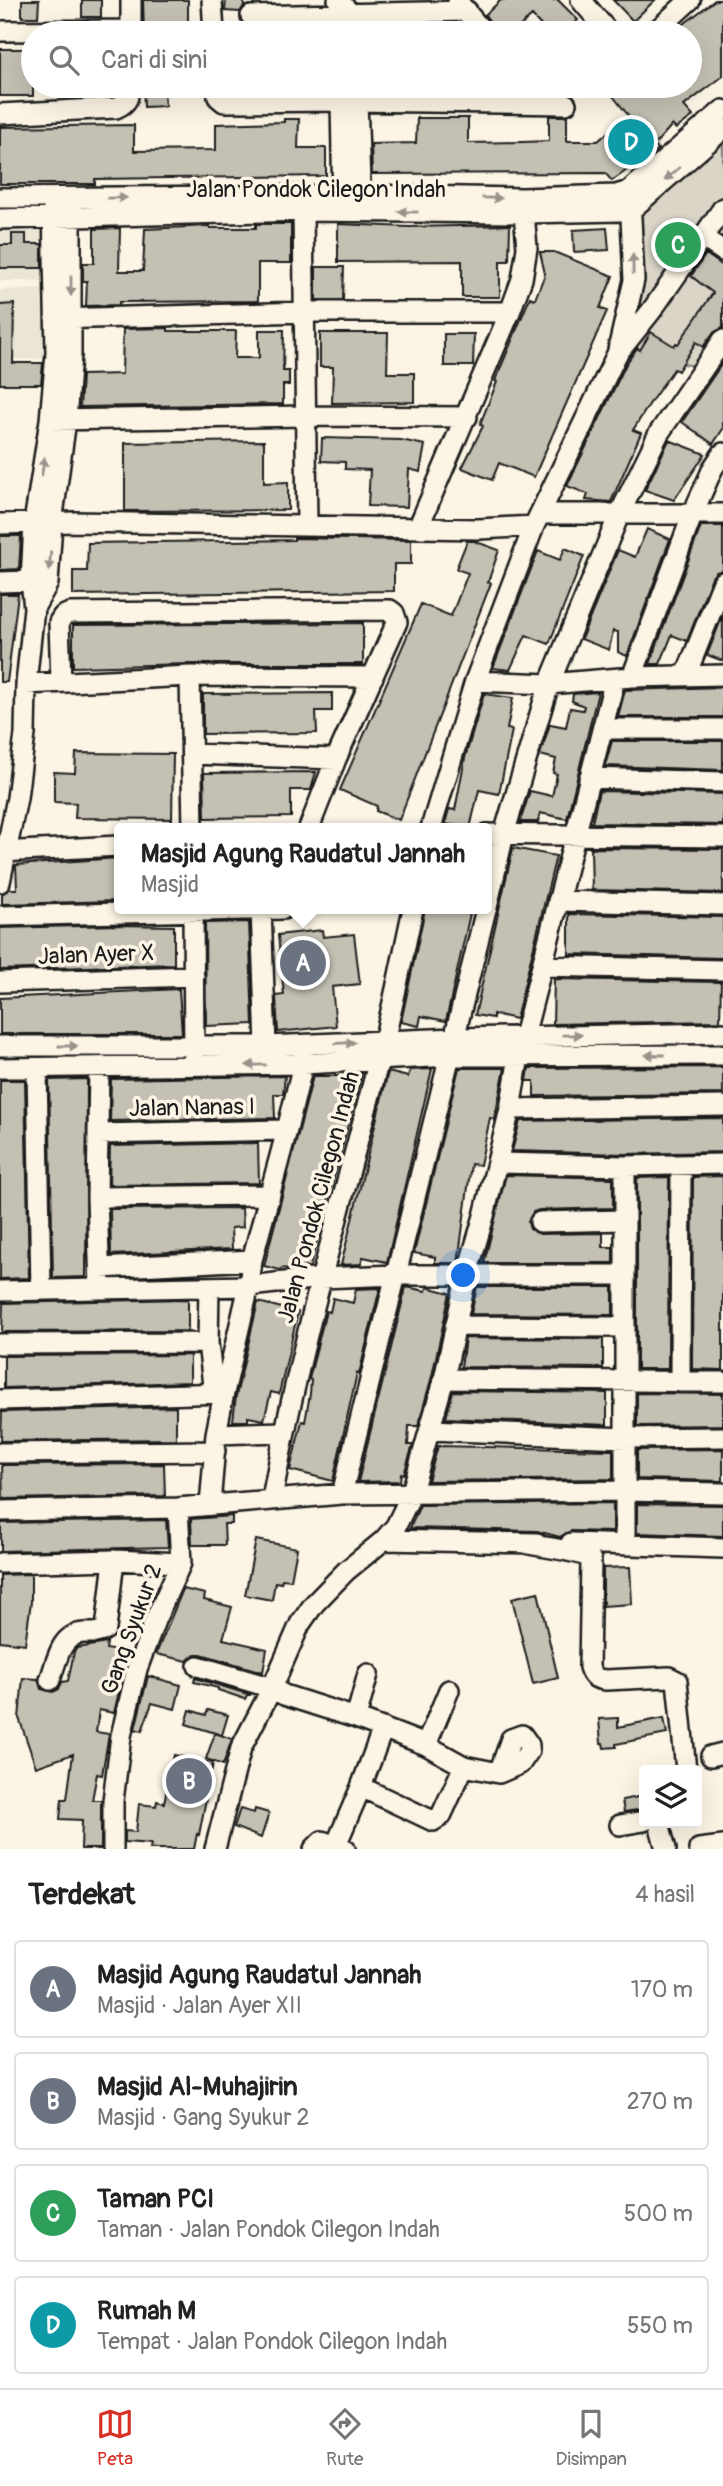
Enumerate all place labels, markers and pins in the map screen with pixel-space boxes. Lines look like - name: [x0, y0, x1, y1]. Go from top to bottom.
- pin: D: [608, 116, 654, 168]
- pin: C: [655, 219, 701, 271]
- pin: A: [280, 937, 326, 989]
- pin: B: [166, 1755, 212, 1807]

